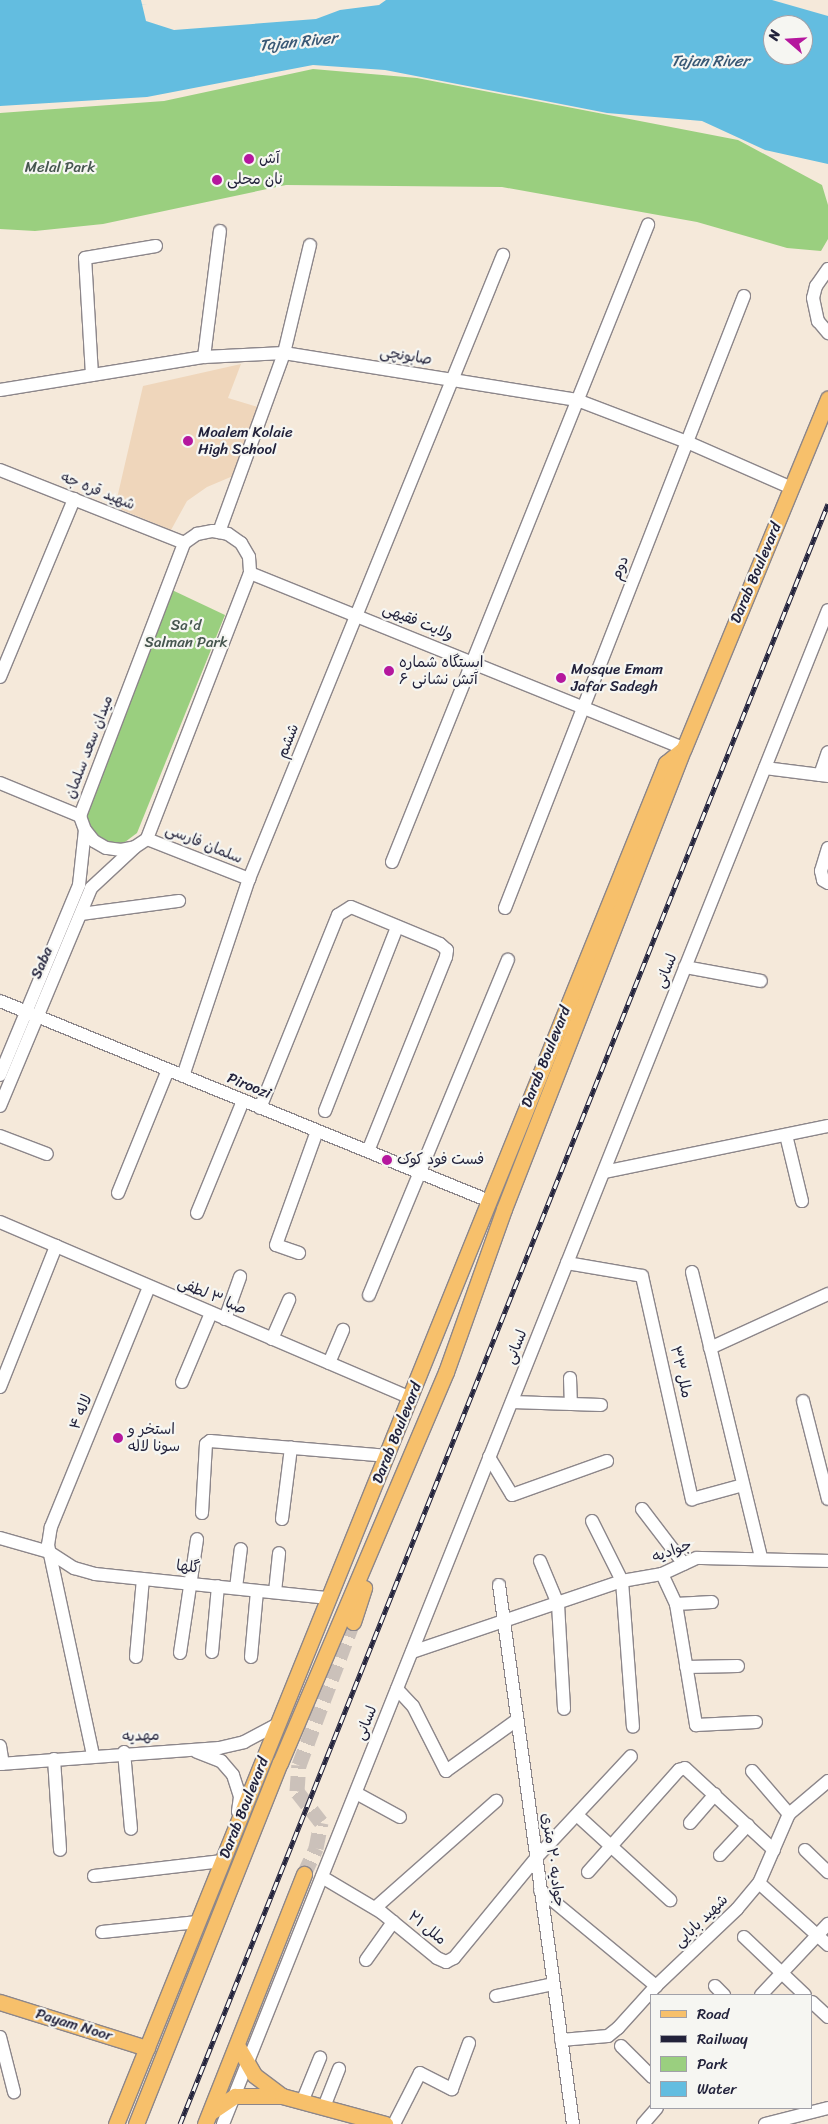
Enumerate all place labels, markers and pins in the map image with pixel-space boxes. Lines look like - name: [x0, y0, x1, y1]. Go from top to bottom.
- place label: آش: [259, 150, 280, 168]
- marker: آش: [243, 153, 255, 165]
- place label: نان محلی: [227, 171, 283, 189]
- marker: نان محلی: [211, 174, 223, 186]
- place label: Moalem Kolaie High School: [198, 423, 293, 458]
- marker: Moalem Kolaie High School: [182, 435, 194, 447]
- place label: ایستگاه شماره ۶ آتش نشانی: [399, 653, 483, 688]
- place label: Mosque Emam Jafar Sadegh: [571, 660, 663, 695]
- marker: ایستگاه شماره ۶ آتش نشانی: [383, 665, 395, 677]
- marker: Mosque Emam Jafar Sadegh: [555, 672, 567, 684]
- place label: فست فود کوک: [397, 1151, 484, 1169]
- marker: فست فود کوک: [381, 1154, 393, 1166]
- place label: استخر و سونا لاله: [128, 1420, 180, 1455]
- marker: استخر و سونا لاله: [112, 1432, 124, 1444]

